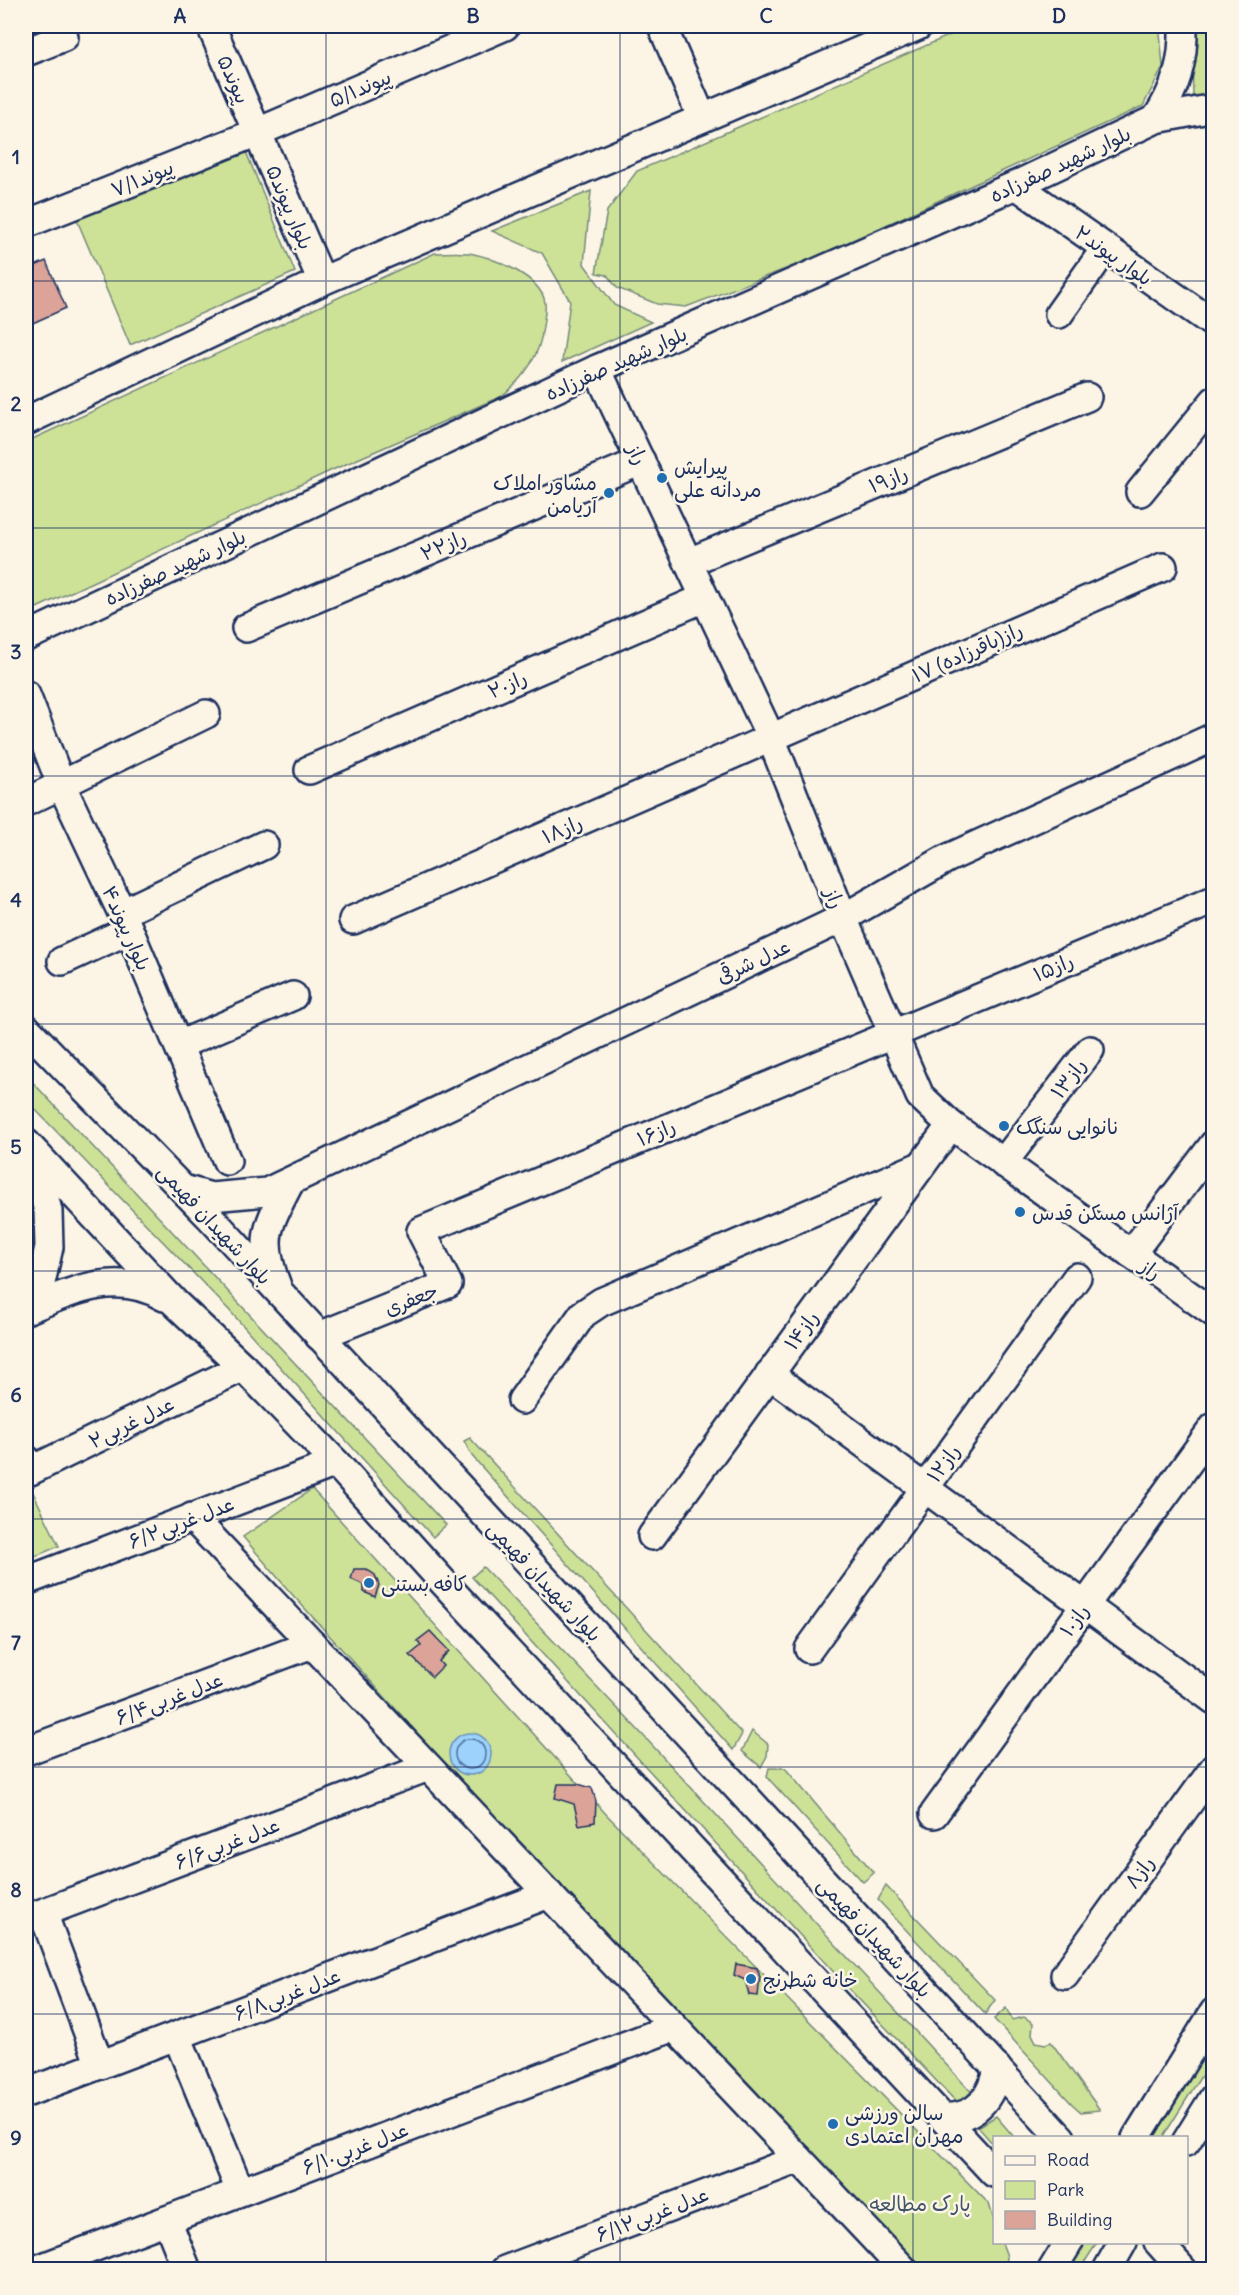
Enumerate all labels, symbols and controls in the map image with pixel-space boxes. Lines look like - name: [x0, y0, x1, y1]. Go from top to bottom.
- text: A: [174, 3, 187, 28]
- text: B: [466, 3, 480, 28]
- text: C: [759, 3, 773, 28]
- text: D: [1052, 3, 1066, 28]
- street label: پیوند۵: [211, 51, 256, 108]
- street label: پیوند۵/۱: [325, 64, 395, 113]
- street label: بلوار شهید صفرزاده: [985, 120, 1135, 208]
- text: 1: [12, 144, 20, 169]
- street label: پیوند۷/۱: [107, 154, 177, 203]
- street label: بلوار پیوند۵: [260, 161, 319, 253]
- street label: بلوار پیوند۲: [1070, 219, 1158, 292]
- street label: بلوار شهید صفرزاده: [541, 320, 691, 406]
- text: 2: [11, 391, 22, 416]
- street label: راز: [621, 438, 654, 469]
- place label: پیرایش مردانه علی: [674, 454, 762, 503]
- street label: راز۱۹: [865, 460, 911, 498]
- place label: مشاور املاک آریامن: [493, 470, 598, 518]
- marker: پیرایش مردانه علی: [655, 471, 669, 485]
- marker: مشاور املاک آریامن: [602, 486, 616, 500]
- street label: بلوار شهید صفرزاده: [100, 523, 250, 611]
- street label: راز۲۲: [416, 524, 470, 566]
- street label: ۱۷ راز(باقرزاده): [908, 616, 1026, 688]
- text: 3: [10, 639, 22, 664]
- street label: راز۲۰: [484, 664, 530, 704]
- street label: راز۱۸: [538, 809, 586, 849]
- street label: بلوار پیوند۴: [96, 882, 157, 975]
- street label: راز: [819, 882, 850, 912]
- text: 4: [10, 887, 22, 912]
- street label: عدل شرقی: [712, 933, 794, 989]
- street label: راز۱۵: [1029, 947, 1077, 987]
- street label: راز۱۳: [1045, 1053, 1091, 1103]
- street label: راز۱۶: [633, 1113, 679, 1151]
- place label: نانوایی سنگک: [1016, 1114, 1119, 1140]
- marker: نانوایی سنگک: [997, 1119, 1011, 1133]
- text: 5: [10, 1134, 22, 1159]
- street label: بلوار شهیدان فهیمی: [152, 1158, 277, 1290]
- place label: آژانس مسکن قدس: [1032, 1200, 1179, 1225]
- marker: آژانس مسکن قدس: [1013, 1205, 1027, 1219]
- street label: راز: [1134, 1252, 1167, 1285]
- street label: جعفری: [381, 1277, 441, 1321]
- street label: راز۱۴: [778, 1305, 824, 1355]
- text: 6: [10, 1382, 22, 1407]
- street label: عدل غربی۲: [84, 1391, 178, 1454]
- street label: راز۱۲: [921, 1439, 965, 1487]
- street label: ۶/۲عدل غربی: [125, 1490, 238, 1555]
- street label: بلوار شهیدان فهیمی: [482, 1515, 607, 1647]
- place label: کافه بستنی: [381, 1571, 467, 1597]
- marker: کافه بستنی: [362, 1576, 376, 1590]
- street label: راز۱۰: [1054, 1599, 1094, 1641]
- text: 7: [11, 1630, 21, 1655]
- street label: ۶/۴عدل غربی: [112, 1666, 227, 1731]
- street label: ۶/۶عدل غربی: [171, 1812, 283, 1875]
- street label: راز۸: [1119, 1851, 1159, 1893]
- street label: بلوار شهیدان فهیمی: [812, 1871, 937, 2003]
- text: 8: [10, 1877, 22, 1902]
- street label: ۶/۸عدل غربی: [230, 1962, 344, 2027]
- place label: خانه شطرنج: [763, 1967, 858, 1994]
- marker: خانه شطرنج: [744, 1972, 758, 1986]
- place label: سالن ورزشی مهران اعتمادی: [845, 2100, 964, 2148]
- street label: ۶/۱۰عدل غربی: [298, 2116, 412, 2181]
- marker: سالن ورزشی مهران اعتمادی: [826, 2117, 840, 2131]
- text: 9: [10, 2125, 22, 2150]
- legend: [993, 2136, 1188, 2244]
- text: Road: [1047, 2148, 1090, 2171]
- text: Park: [1047, 2178, 1084, 2201]
- street label: ۶/۱۲عدل غربی: [592, 2181, 712, 2248]
- park label: پارک مطالعه: [869, 2191, 971, 2217]
- text: Building: [1047, 2208, 1112, 2231]

